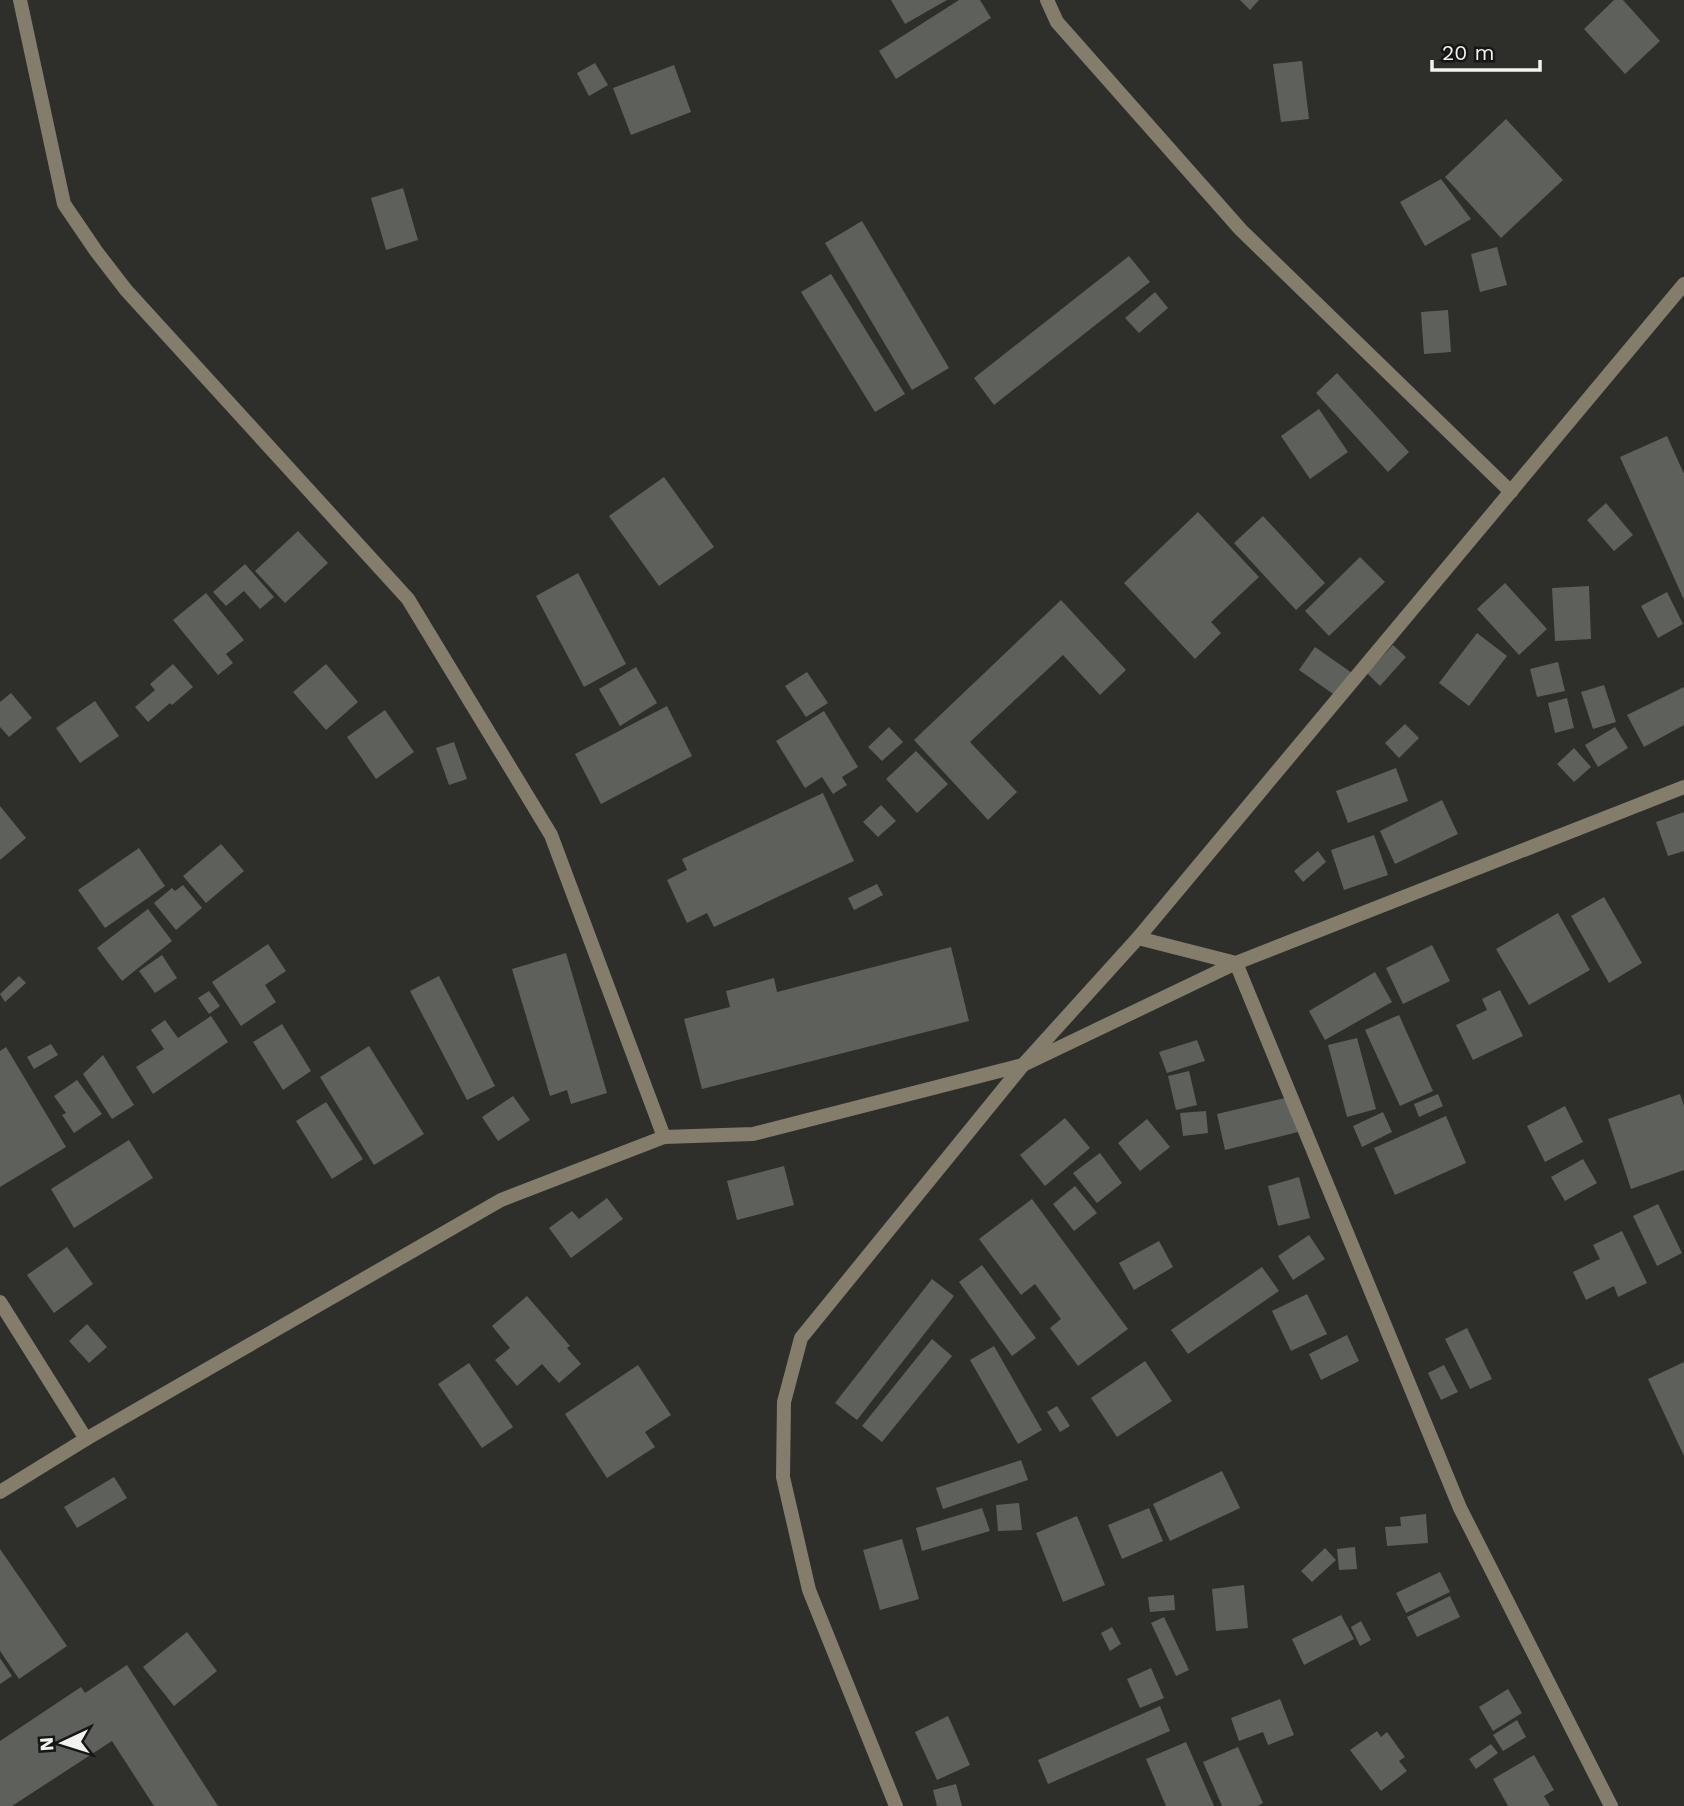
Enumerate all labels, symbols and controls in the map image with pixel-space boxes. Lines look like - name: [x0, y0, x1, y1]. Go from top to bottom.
- scale bar: [1432, 28, 1540, 72]
- text: 20 m: [1442, 40, 1494, 65]
- north arrow: [28, 1708, 98, 1778]
- text: N: [35, 1736, 59, 1752]

